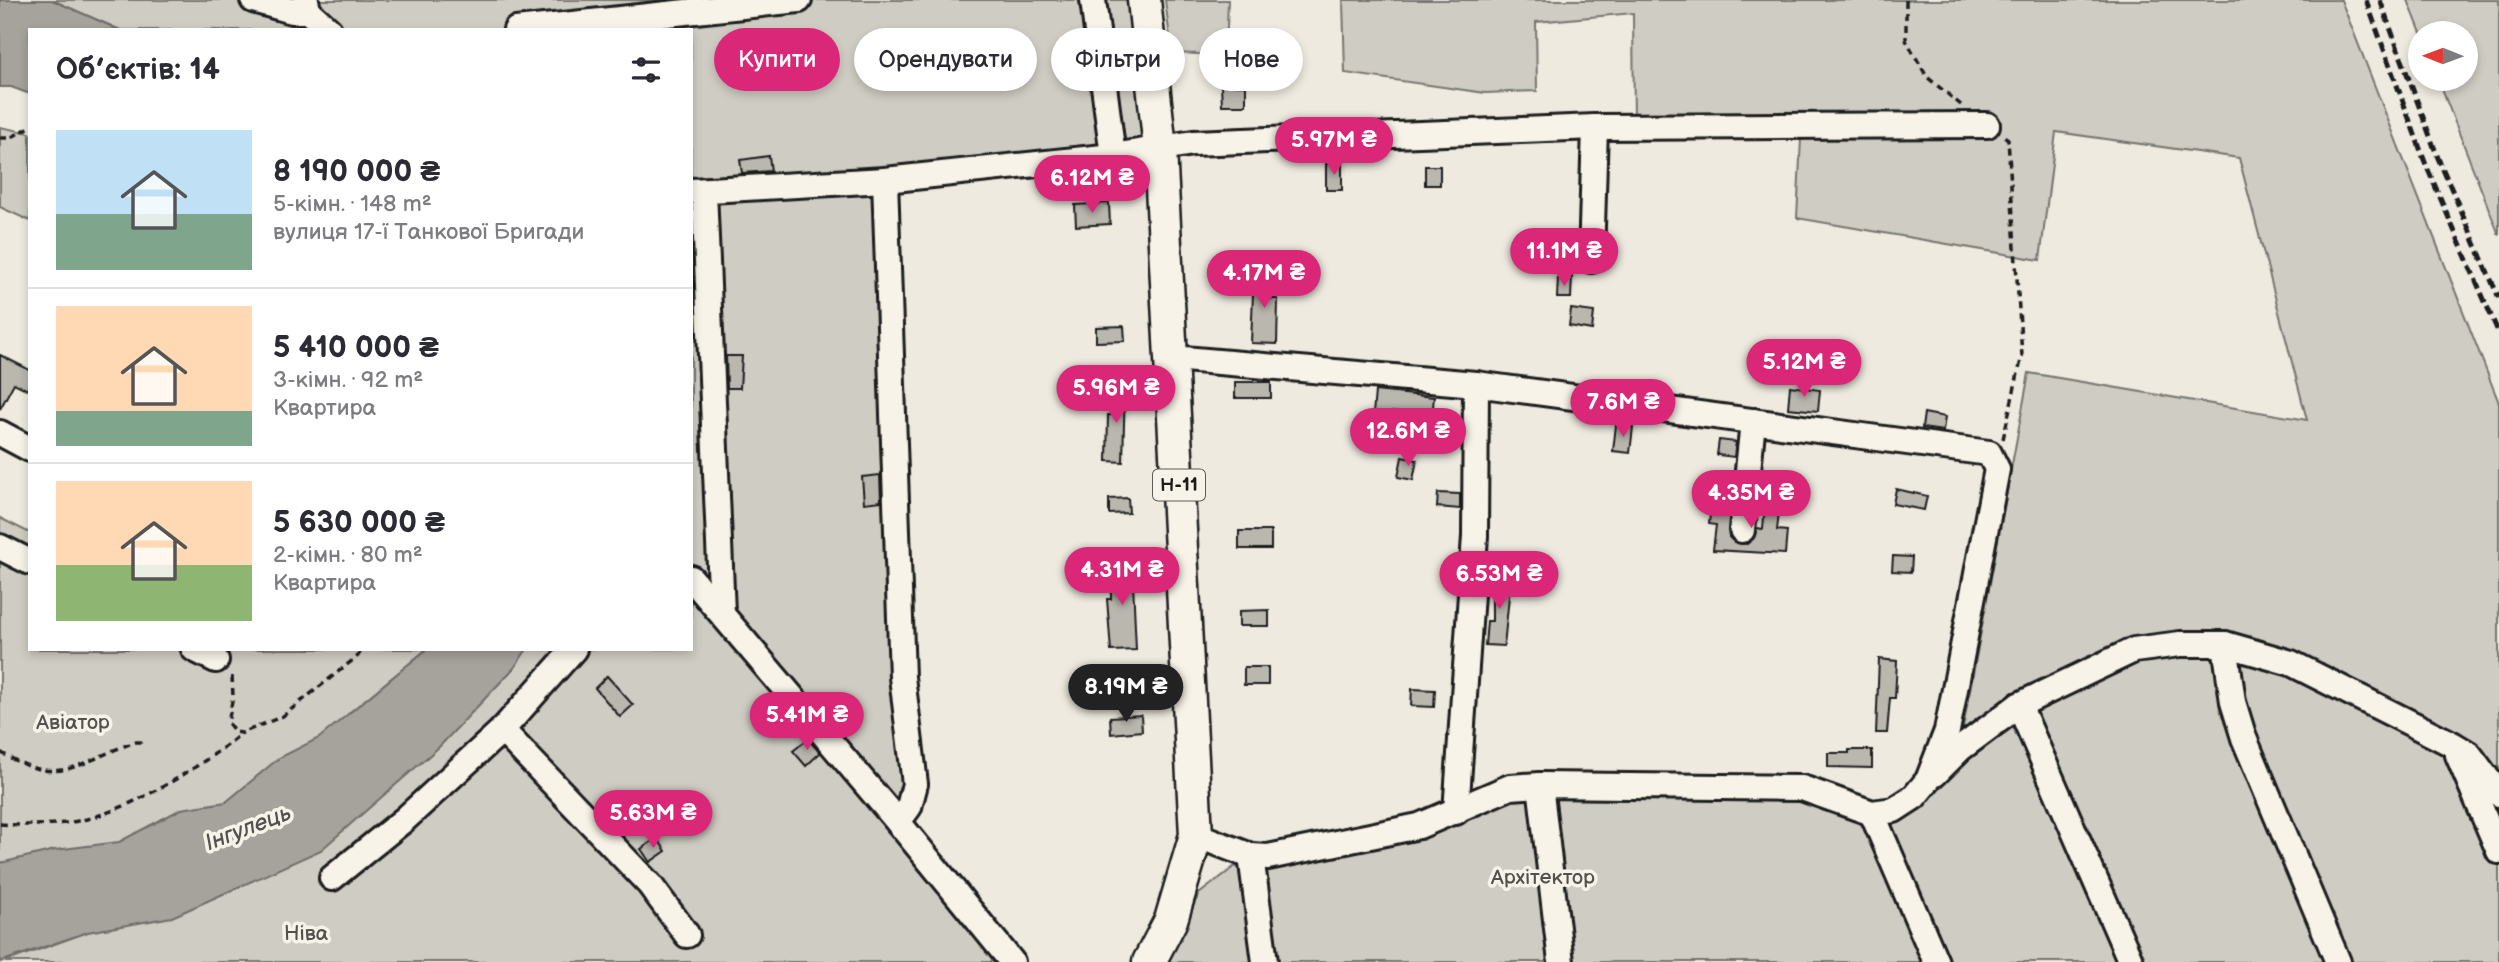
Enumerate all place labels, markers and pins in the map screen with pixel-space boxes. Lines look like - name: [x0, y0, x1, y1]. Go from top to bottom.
- pin: 5.97M ₴: [1269, 118, 1399, 177]
- pin: 6.12M ₴: [1027, 156, 1157, 215]
- pin: 11.1M ₴: [1499, 229, 1629, 288]
- pin: 4.17M ₴: [1199, 250, 1329, 310]
- pin: 5.12M ₴: [1739, 340, 1869, 399]
- pin: 5.96M ₴: [1051, 366, 1181, 425]
- pin: 7.6M ₴: [1566, 380, 1680, 439]
- pin: 12.6M ₴: [1343, 408, 1473, 468]
- pin: 4.35M ₴: [1686, 470, 1816, 530]
- pin: 4.31M ₴: [1057, 548, 1187, 607]
- pin: 6.53M ₴: [1434, 552, 1564, 611]
- pin: 8.19M ₴: [1061, 664, 1191, 724]
- pin: 5.41M ₴: [742, 692, 872, 752]
- pin: 5.63M ₴: [588, 790, 718, 850]

